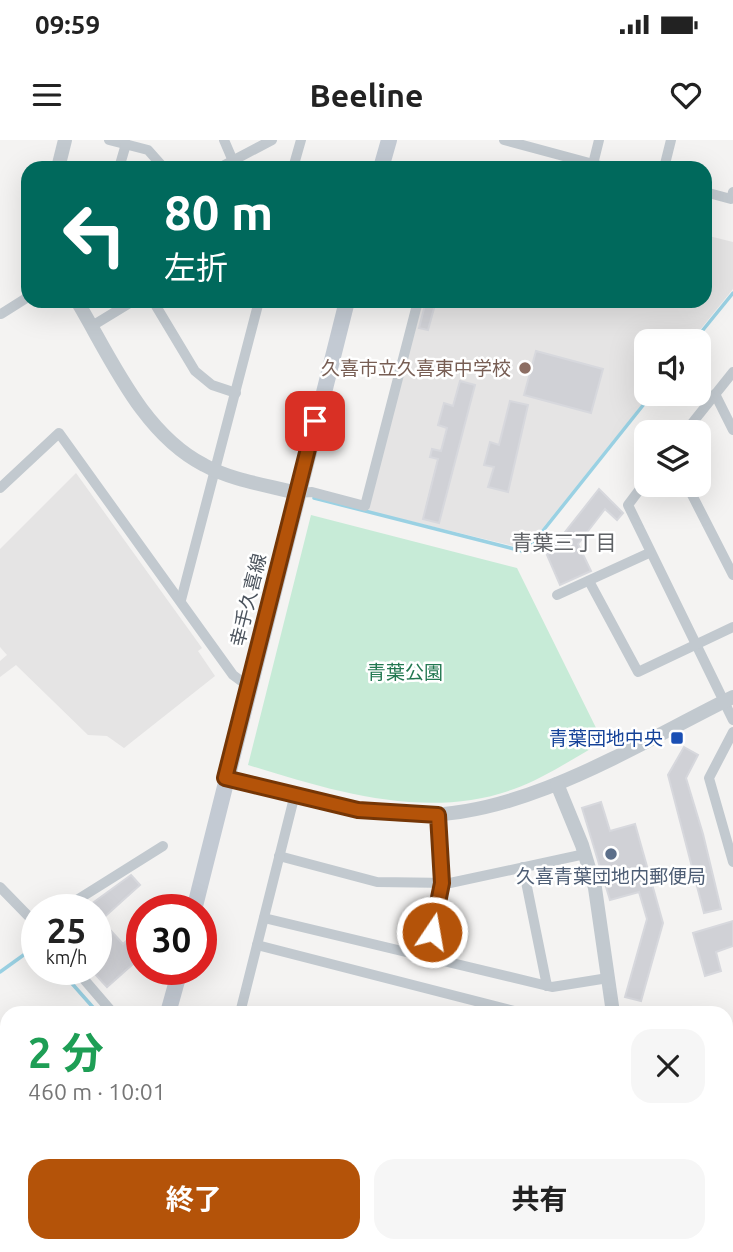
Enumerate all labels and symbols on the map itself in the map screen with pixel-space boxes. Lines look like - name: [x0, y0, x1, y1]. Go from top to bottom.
- place label: 久喜市立久喜東中学校: [321, 357, 511, 379]
- marker: 久喜市立久喜東中学校: [517, 360, 533, 376]
- pin: [285, 391, 345, 451]
- district label: 青葉三丁目: [512, 530, 617, 554]
- street label: 幸手久喜線: [226, 551, 270, 649]
- park label: 青葉公園: [367, 661, 443, 683]
- place label: 青葉団地中央: [549, 727, 663, 749]
- marker: 青葉団地中央: [669, 730, 685, 746]
- marker: 久喜青葉団地内郵便局: [603, 846, 619, 862]
- place label: 久喜青葉団地内郵便局: [516, 865, 706, 887]
- speed limit sign: 30: [126, 894, 217, 985]
- position arrow: [395, 895, 469, 969]

